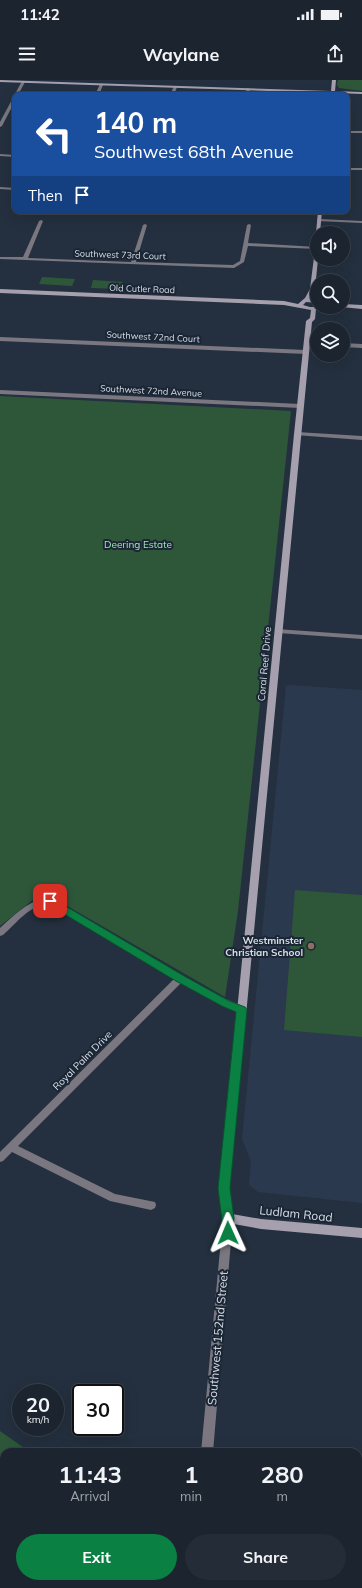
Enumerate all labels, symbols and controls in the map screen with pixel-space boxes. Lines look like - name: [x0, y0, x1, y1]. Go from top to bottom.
- text: 11:42: [20, 5, 60, 24]
- icon: menu: [16, 43, 38, 65]
- text: Waylane: [143, 43, 219, 66]
- icon: share: [324, 43, 346, 65]
- text: 140 m: [94, 105, 177, 140]
- icon: left: [28, 108, 80, 160]
- text: Southwest 68th Avenue: [94, 140, 294, 163]
- icon: arrive: [71, 184, 93, 206]
- text: Then: [28, 186, 63, 205]
- map controls: [310, 226, 350, 362]
- button: sound: [310, 226, 350, 266]
- street label: Southwest 73rd Court: [74, 247, 166, 262]
- button: search: [310, 274, 350, 314]
- street label: Old Cutler Road: [109, 282, 175, 295]
- button: layers: [310, 322, 350, 362]
- street label: Southwest 72nd Court: [106, 329, 200, 344]
- street label: Southwest 72nd Avenue: [100, 382, 202, 399]
- park label: Deering Estate: [104, 538, 172, 551]
- street label: Coral Reef Drive: [255, 626, 274, 702]
- pin: [33, 884, 67, 918]
- icon: arrive: [39, 890, 61, 912]
- place label: Westminster Christian School: [225, 934, 303, 959]
- marker: Westminster Christian School: [306, 941, 316, 951]
- street label: Royal Palm Drive: [50, 1028, 115, 1093]
- street label: Ludlam Road: [259, 1202, 333, 1225]
- position arrow: [207, 1212, 249, 1254]
- street label: Southwest 152nd Street: [204, 1270, 231, 1406]
- speed limit sign: 30: [72, 1384, 124, 1436]
- text: 20: [26, 1392, 50, 1417]
- text: km/h: [27, 1413, 49, 1426]
- text: 11:43: [58, 1459, 122, 1489]
- text: 1: [184, 1459, 198, 1489]
- text: 280: [261, 1459, 304, 1489]
- text: Arrival: [70, 1488, 110, 1504]
- text: min: [180, 1488, 202, 1504]
- text: m: [276, 1488, 288, 1504]
- button: Exit: [16, 1534, 177, 1580]
- button: Share: [185, 1534, 346, 1580]

